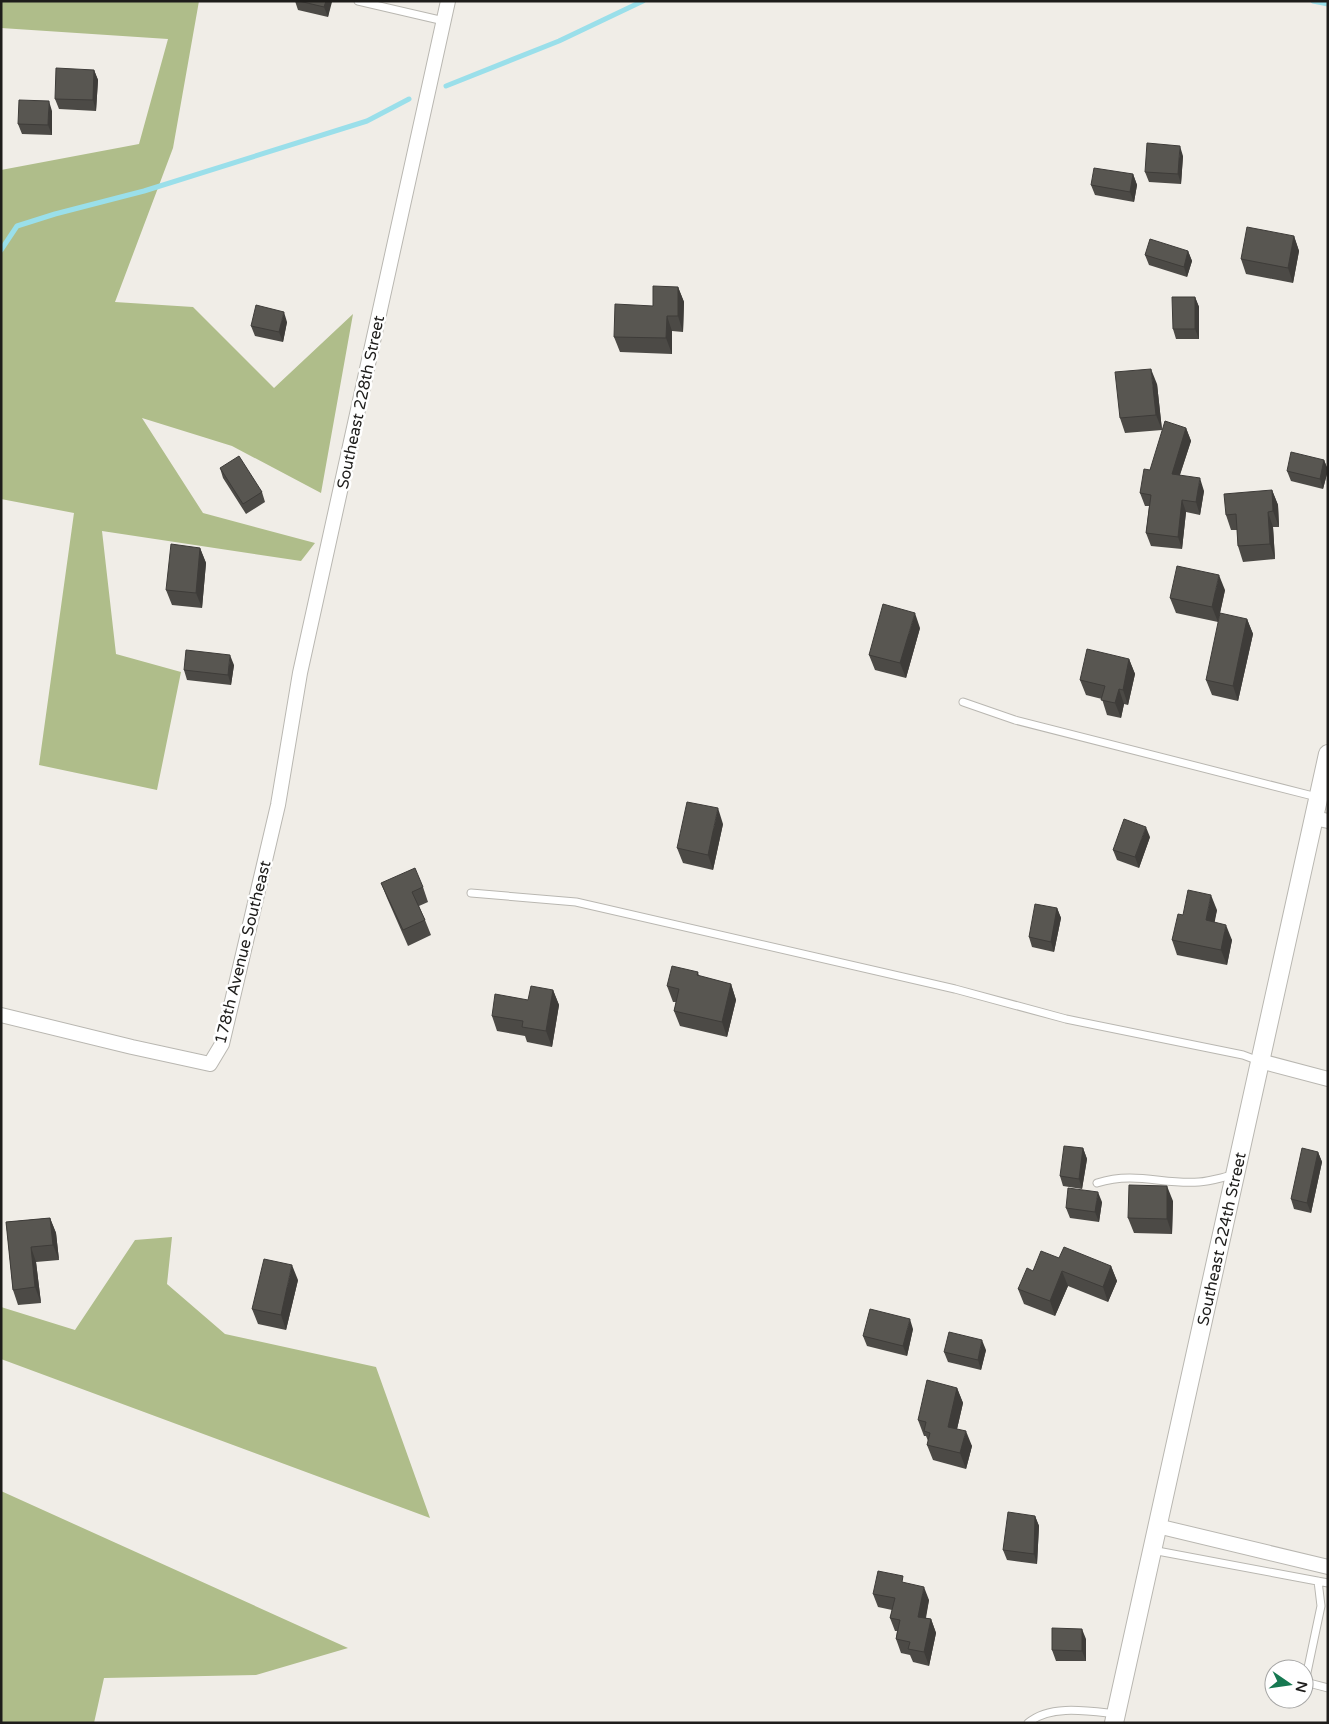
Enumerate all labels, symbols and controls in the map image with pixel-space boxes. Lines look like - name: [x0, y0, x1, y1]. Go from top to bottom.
- street label: Southeast 228th Street: [333, 314, 389, 491]
- street label: 178th Avenue Southeast: [210, 858, 275, 1046]
- street label: Southeast 224th Street: [1193, 1150, 1251, 1328]
- north arrow: [1264, 1659, 1314, 1709]
- text: N: [1292, 1679, 1311, 1694]

